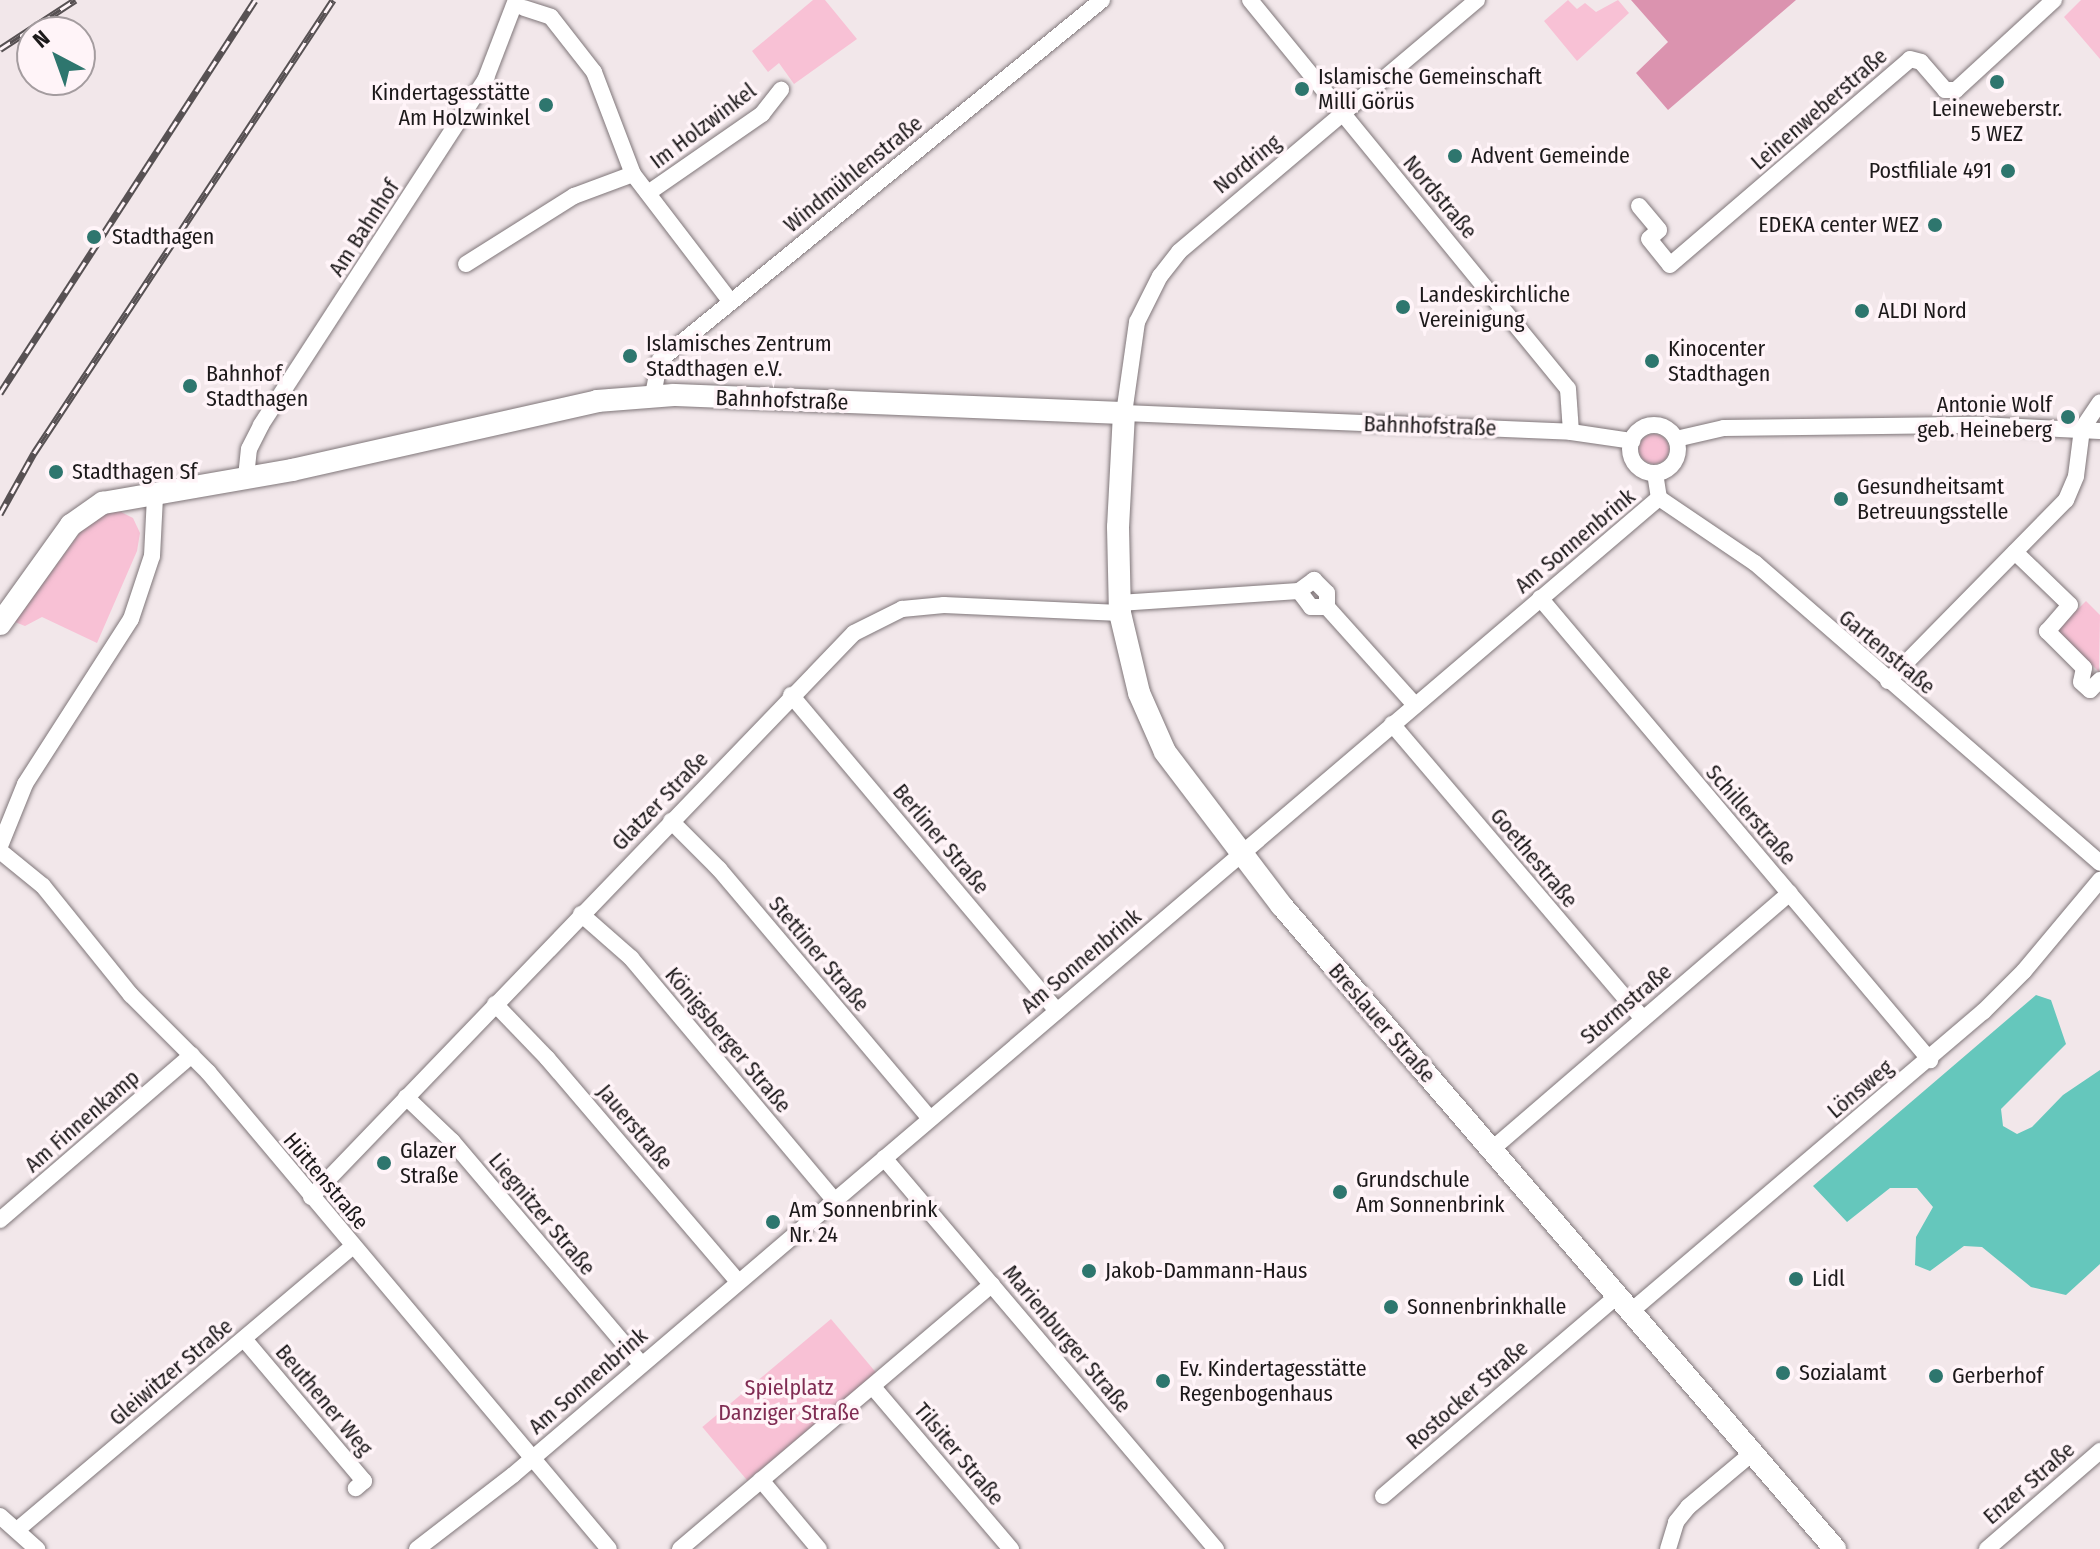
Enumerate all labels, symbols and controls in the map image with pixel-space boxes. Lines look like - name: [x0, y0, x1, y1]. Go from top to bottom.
- north arrow: [16, 16, 96, 96]
- text: N: [27, 25, 55, 54]
- street label: Leinenweberstraße: [1745, 43, 1893, 175]
- place label: Islamische Gemeinschaft Milli Görüs: [1318, 63, 1542, 114]
- marker: Leineweberstr. 5 WEZ: [1988, 73, 2006, 91]
- street label: Im Holzwinkel: [645, 78, 761, 174]
- place label: Kindertagesstätte Am Holzwinkel: [371, 79, 530, 130]
- marker: Islamische Gemeinschaft Milli Görüs: [1293, 80, 1311, 98]
- place label: Leineweberstr. 5 WEZ: [1932, 95, 2062, 146]
- marker: Kindertagesstätte Am Holzwinkel: [537, 96, 555, 114]
- street label: Windmühlenstraße: [778, 110, 928, 238]
- street label: Nordring: [1208, 129, 1286, 199]
- place label: Advent Gemeinde: [1471, 143, 1630, 169]
- marker: Advent Gemeinde: [1446, 147, 1464, 165]
- street label: Nordstraße: [1397, 150, 1483, 244]
- place label: Postfiliale 491: [1869, 158, 1992, 184]
- marker: Postfiliale 491: [1999, 162, 2017, 180]
- street label: Am Bahnhof: [323, 175, 405, 281]
- place label: EDEKA center WEZ: [1758, 212, 1919, 238]
- marker: EDEKA center WEZ: [1926, 216, 1944, 234]
- place label: Stadthagen: [112, 224, 214, 250]
- marker: Stadthagen: [83, 226, 105, 248]
- place label: Landeskirchliche Vereinigung: [1419, 281, 1570, 332]
- marker: Landeskirchliche Vereinigung: [1394, 298, 1412, 316]
- place label: ALDI Nord: [1878, 298, 1967, 324]
- marker: ALDI Nord: [1853, 302, 1871, 320]
- place label: Islamisches Zentrum Stadthagen e.V.: [646, 330, 832, 382]
- place label: Kinocenter Stadthagen: [1668, 335, 1770, 386]
- marker: Islamisches Zentrum Stadthagen e.V.: [621, 347, 639, 365]
- marker: Kinocenter Stadthagen: [1643, 352, 1661, 370]
- place label: Bahnhof Stadthagen: [206, 360, 308, 412]
- marker: Bahnhof Stadthagen: [181, 377, 199, 395]
- street label: Bahnhofstraße: [715, 384, 849, 416]
- place label: Antonie Wolf geb. Heineberg: [1917, 391, 2052, 442]
- marker: Antonie Wolf geb. Heineberg: [2059, 408, 2077, 426]
- street label: Bahnhofstraße: [1363, 410, 1497, 442]
- place label: Stadthagen Sf: [72, 459, 197, 485]
- marker: Stadthagen Sf: [47, 463, 65, 481]
- place label: Gesundheitsamt Betreuungsstelle: [1857, 473, 2008, 524]
- street label: Am Sonnenbrink: [1510, 483, 1640, 599]
- marker: Gesundheitsamt Betreuungsstelle: [1832, 490, 1850, 508]
- street label: Gartenstraße: [1834, 604, 1940, 700]
- street label: Glatzer Straße: [606, 746, 714, 856]
- street label: Schillerstraße: [1700, 759, 1802, 871]
- street label: Berliner Straße: [887, 779, 995, 899]
- street label: Goethestraße: [1485, 803, 1583, 913]
- street label: Stettiner Straße: [763, 891, 875, 1017]
- street label: Am Sonnenbrink: [1016, 903, 1146, 1019]
- street label: Breslauer Straße: [1323, 958, 1441, 1088]
- street label: Stormstraße: [1575, 958, 1677, 1050]
- street label: Königsberger Straße: [659, 962, 797, 1118]
- street label: Lönsweg: [1822, 1054, 1898, 1124]
- street label: Am Finnenkamp: [19, 1064, 145, 1178]
- street label: Jauerstraße: [592, 1079, 678, 1175]
- street label: Hüttenstraße: [278, 1127, 374, 1235]
- place label: Glazer Straße: [400, 1137, 459, 1188]
- street label: Liegnitzer Straße: [483, 1147, 601, 1281]
- marker: Glazer Straße: [375, 1154, 393, 1172]
- place label: Grundschule Am Sonnenbrink: [1356, 1166, 1505, 1218]
- marker: Grundschule Am Sonnenbrink: [1331, 1183, 1349, 1201]
- place label: Am Sonnenbrink Nr. 24: [789, 1196, 938, 1248]
- marker: Am Sonnenbrink Nr. 24: [764, 1213, 782, 1231]
- place label: Jakob-Dammann-Haus: [1105, 1258, 1308, 1284]
- street label: Marienburger Straße: [997, 1260, 1137, 1418]
- marker: Jakob-Dammann-Haus: [1080, 1262, 1098, 1280]
- place label: Lidl: [1812, 1266, 1845, 1292]
- marker: Lidl: [1787, 1270, 1805, 1288]
- place label: Sonnenbrinkhalle: [1407, 1294, 1566, 1320]
- marker: Sonnenbrinkhalle: [1382, 1298, 1400, 1316]
- street label: Gleiwitzer Straße: [104, 1313, 238, 1431]
- street label: Am Sonnenbrink: [523, 1322, 653, 1440]
- street label: Rostocker Straße: [1401, 1335, 1533, 1455]
- street label: Beuthener Weg: [270, 1339, 378, 1461]
- place label: Ev. Kindertagesstätte Regenbogenhaus: [1179, 1355, 1367, 1406]
- place label: Sozialamt: [1799, 1360, 1887, 1386]
- place label: Gerberhof: [1952, 1363, 2043, 1389]
- marker: Sozialamt: [1774, 1364, 1792, 1382]
- marker: Gerberhof: [1927, 1367, 1945, 1385]
- marker: Ev. Kindertagesstätte Regenbogenhaus: [1154, 1372, 1172, 1390]
- park label: Spielplatz Danziger Straße: [718, 1374, 860, 1426]
- street label: Tilsiter Straße: [909, 1397, 1009, 1511]
- street label: Enzer Straße: [1978, 1436, 2080, 1530]

